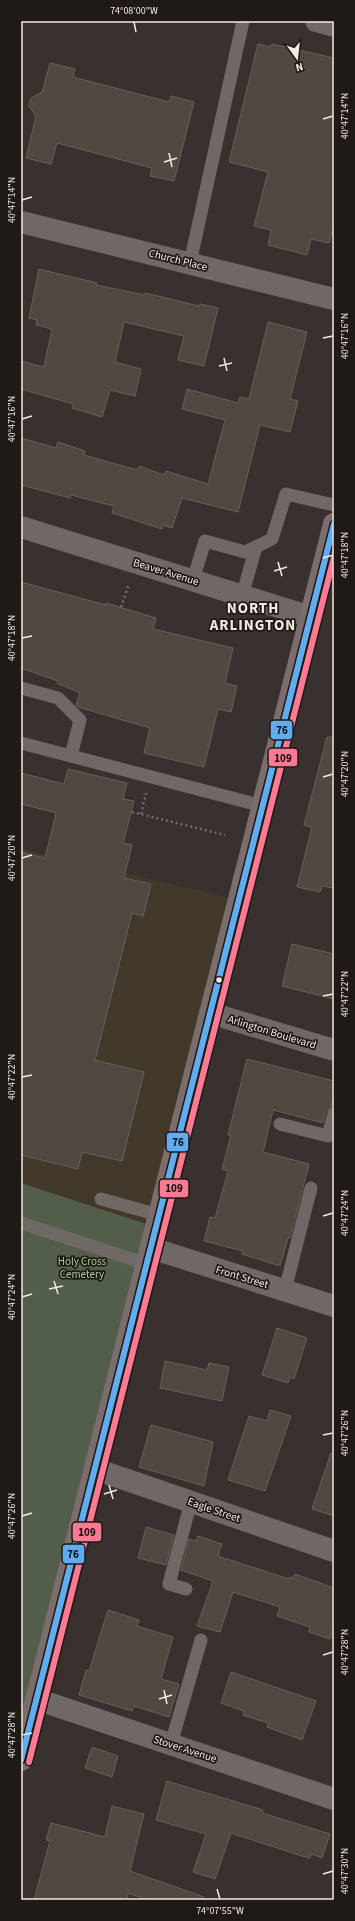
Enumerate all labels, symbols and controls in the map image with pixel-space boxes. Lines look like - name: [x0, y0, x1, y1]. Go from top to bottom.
- text: 74°08'00"W: [110, 4, 158, 18]
- north arrow: [277, 38, 317, 78]
- text: N: [294, 59, 305, 75]
- text: 40°47'14"N: [338, 93, 352, 139]
- text: 40°47'14"N: [5, 177, 19, 223]
- street label: Church Place: [147, 245, 209, 275]
- text: 40°47'16"N: [338, 313, 352, 359]
- text: 40°47'16"N: [5, 396, 19, 442]
- text: 40°47'18"N: [338, 532, 352, 578]
- street label: Beaver Avenue: [131, 555, 201, 589]
- district label: NORTH ARLINGTON: [209, 598, 296, 636]
- text: 40°47'18"N: [5, 615, 19, 661]
- line badge: 76: [270, 720, 293, 740]
- text: 76: [276, 723, 288, 738]
- line badge: 109: [268, 748, 298, 767]
- text: 109: [274, 751, 292, 766]
- text: 40°47'20"N: [338, 751, 352, 797]
- text: 40°47'20"N: [5, 835, 19, 881]
- text: 40°47'22"N: [338, 971, 352, 1017]
- unlabelled marker: [214, 975, 224, 985]
- street label: Arlington Boulevard: [226, 1011, 318, 1053]
- text: 40°47'22"N: [5, 1054, 19, 1100]
- line badge: 76: [166, 1132, 189, 1152]
- text: 76: [172, 1135, 184, 1150]
- line badge: 109: [159, 1179, 189, 1198]
- text: 109: [165, 1181, 183, 1196]
- text: 40°47'24"N: [338, 1190, 352, 1236]
- park label: Holy Cross Cemetery: [58, 1254, 107, 1282]
- street label: Front Street: [214, 1262, 270, 1292]
- text: 40°47'24"N: [5, 1274, 19, 1320]
- text: 40°47'26"N: [338, 1410, 352, 1456]
- text: 40°47'26"N: [5, 1493, 19, 1539]
- street label: Eagle Street: [186, 1494, 243, 1526]
- line badge: 109: [72, 1522, 102, 1542]
- text: 109: [78, 1525, 96, 1540]
- line badge: 76: [62, 1544, 85, 1564]
- text: 76: [67, 1547, 79, 1562]
- text: 40°47'28"N: [338, 1629, 352, 1675]
- text: 40°47'28"N: [5, 1712, 19, 1758]
- street label: Stover Avenue: [151, 1732, 219, 1766]
- text: 40°47'30"N: [338, 1848, 352, 1894]
- text: 74°07'55"W: [196, 1904, 244, 1918]

